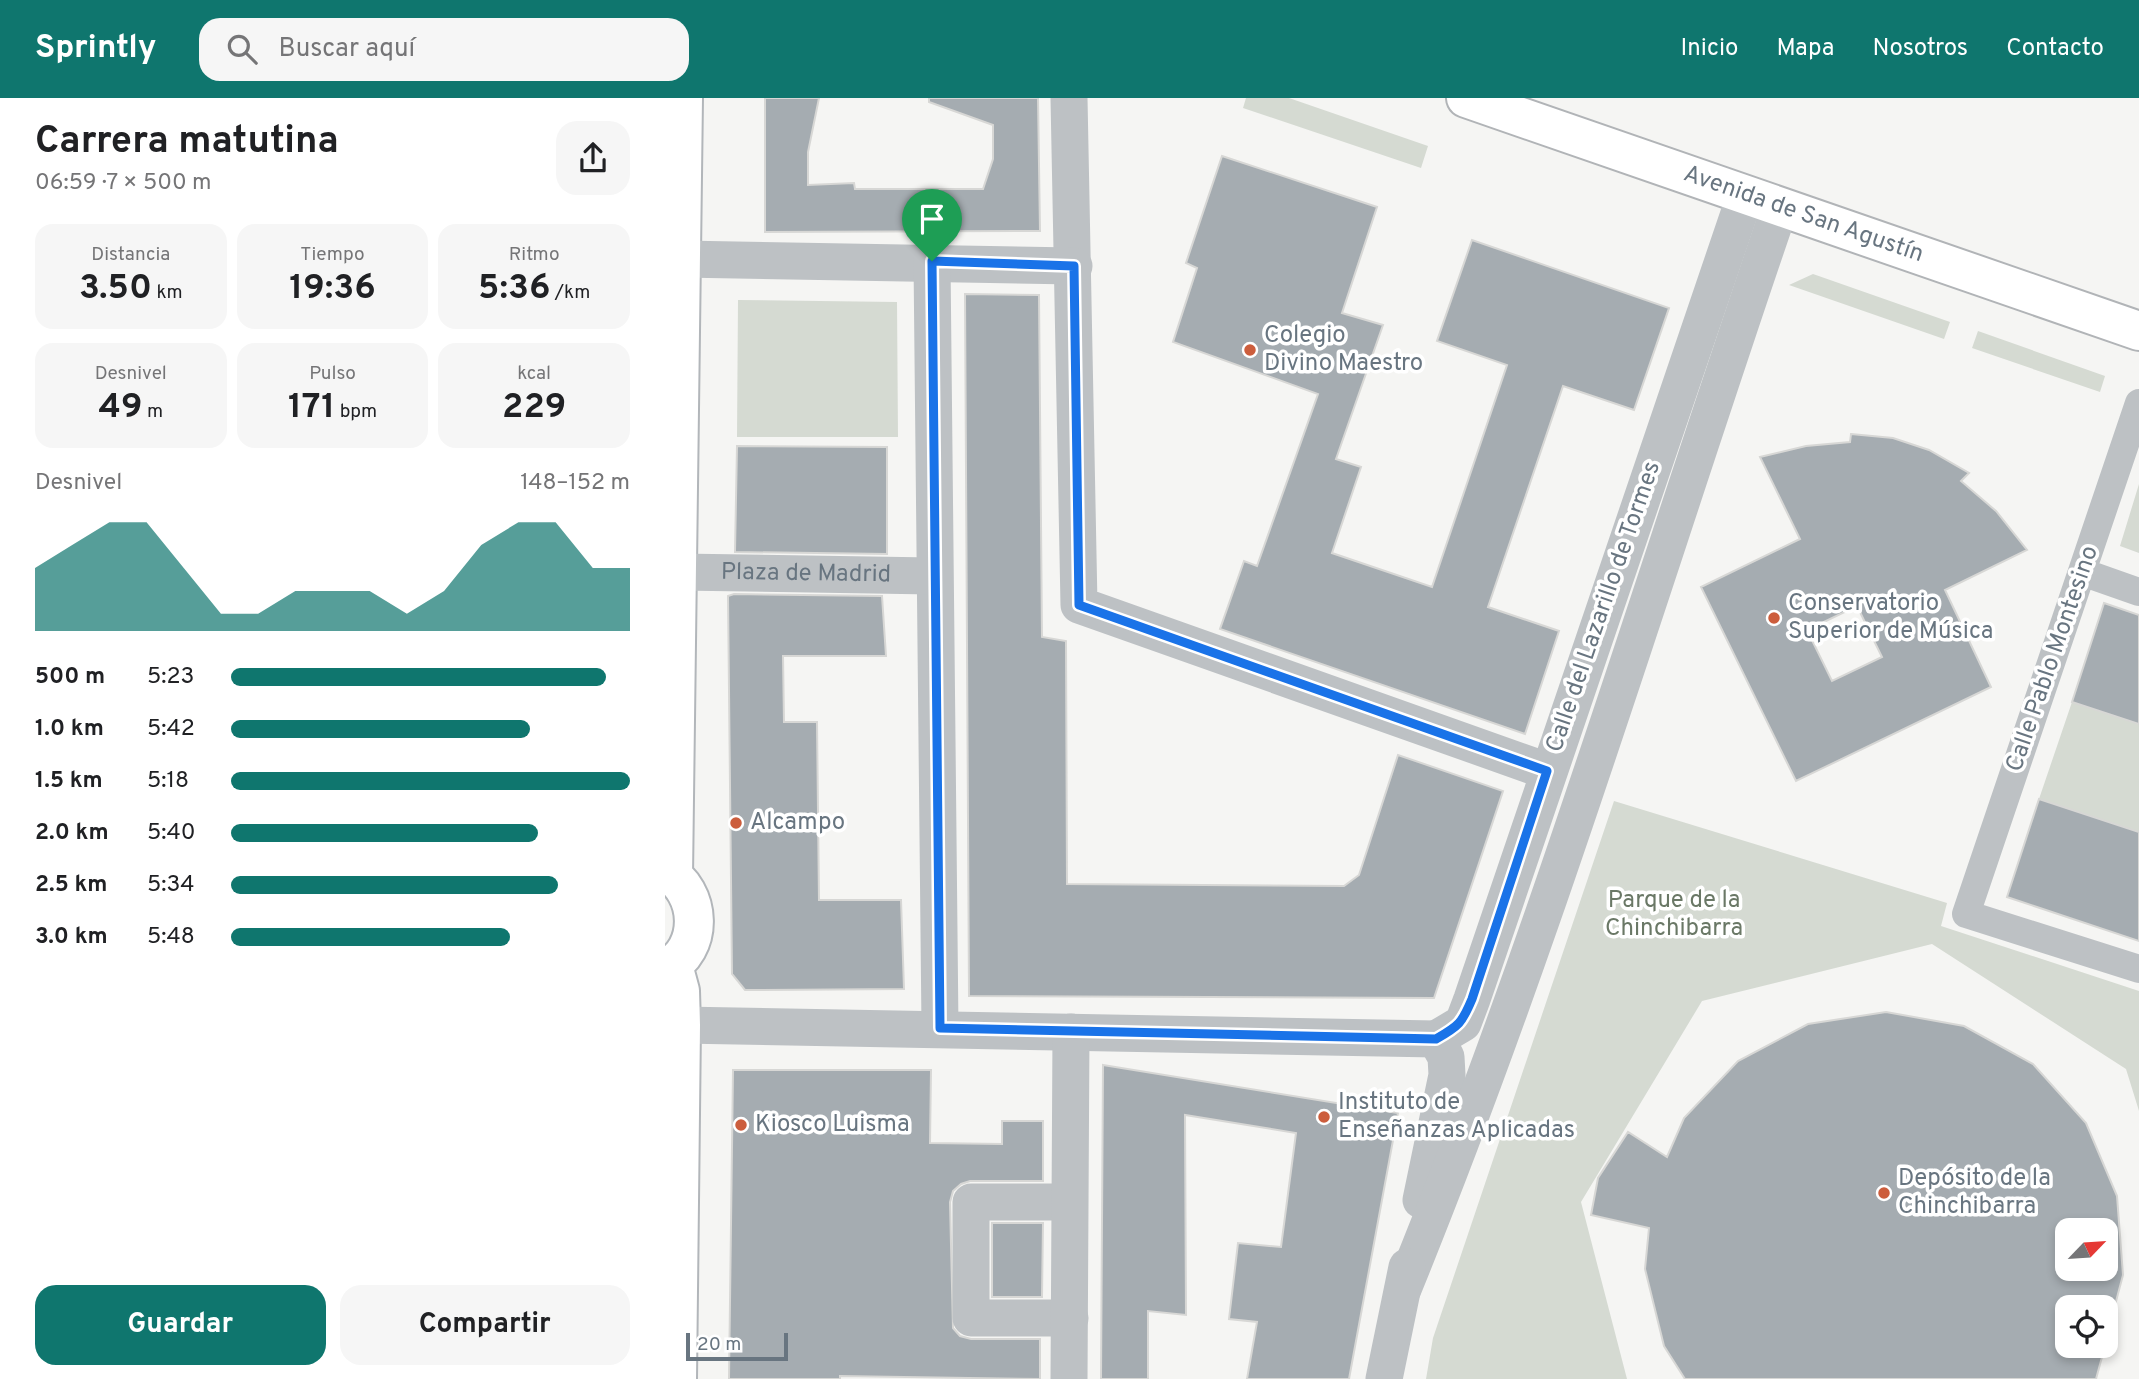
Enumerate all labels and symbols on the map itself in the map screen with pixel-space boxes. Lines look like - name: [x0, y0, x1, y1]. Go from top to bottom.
- street label: Avenida de San Agustín: [1679, 159, 1927, 270]
- pin: [902, 189, 962, 261]
- place label: Colegio Divino Maestro: [1264, 321, 1423, 379]
- marker: Colegio Divino Maestro: [1242, 342, 1258, 358]
- street label: Calle del Lazarillo de Tormes: [1540, 458, 1668, 756]
- street label: Calle Pablo Montesino: [2000, 542, 2106, 776]
- street label: Plaza de Madrid: [721, 558, 891, 590]
- place label: Conservatorio Superior de Música: [1788, 589, 1993, 647]
- marker: Conservatorio Superior de Música: [1766, 610, 1782, 626]
- place label: Alcampo: [750, 808, 845, 838]
- marker: Alcampo: [728, 815, 744, 831]
- park label: Parque de la Chinchibarra: [1605, 886, 1743, 944]
- place label: Instituto de Enseñanzas Aplicadas: [1338, 1088, 1575, 1146]
- marker: Instituto de Enseñanzas Aplicadas: [1316, 1109, 1332, 1125]
- place label: Kiosco Luisma: [755, 1110, 910, 1140]
- marker: Kiosco Luisma: [733, 1117, 749, 1133]
- place label: Depósito de la Chinchibarra: [1898, 1164, 2051, 1222]
- marker: Depósito de la Chinchibarra: [1876, 1185, 1892, 1201]
- north arrow: [2055, 1218, 2117, 1281]
- scale bar: [686, 1330, 787, 1362]

